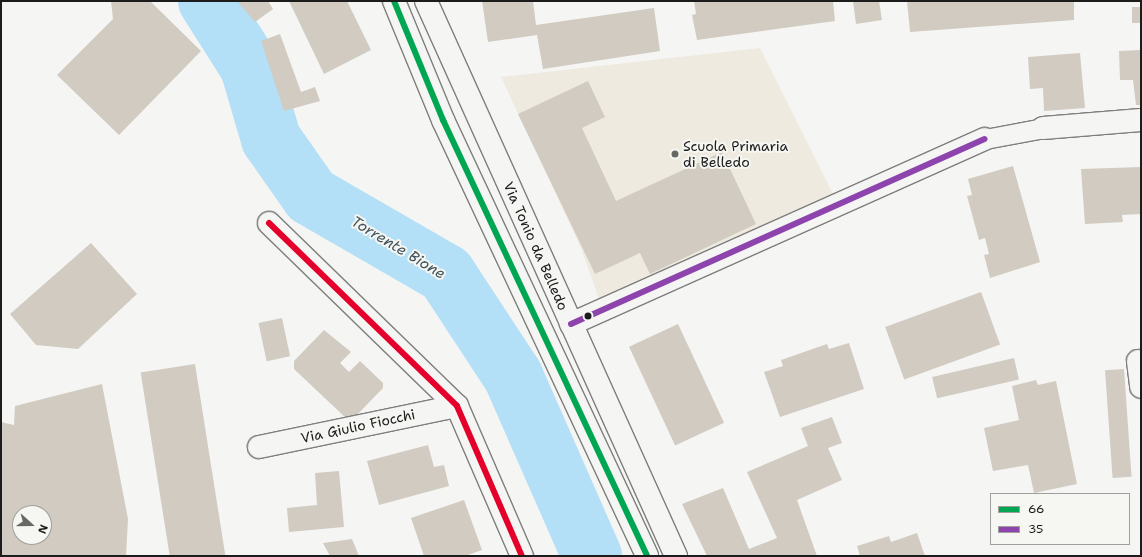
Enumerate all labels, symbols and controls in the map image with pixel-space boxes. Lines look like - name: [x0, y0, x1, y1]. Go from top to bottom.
- place label: Scuola Primaria di Belledo: [683, 138, 788, 170]
- marker: Scuola Primaria di Belledo: [670, 149, 680, 159]
- street label: Via Tonio da Belledo: [500, 179, 572, 313]
- water label: Torrente Bione: [348, 213, 448, 283]
- unlabelled marker: [583, 311, 593, 321]
- street label: Via Giulio Fiocchi: [299, 406, 417, 446]
- legend: [990, 493, 1130, 545]
- text: 66: [1028, 501, 1045, 517]
- north arrow: [12, 505, 52, 545]
- text: 35: [1028, 521, 1043, 537]
- text: N: [34, 522, 51, 536]

